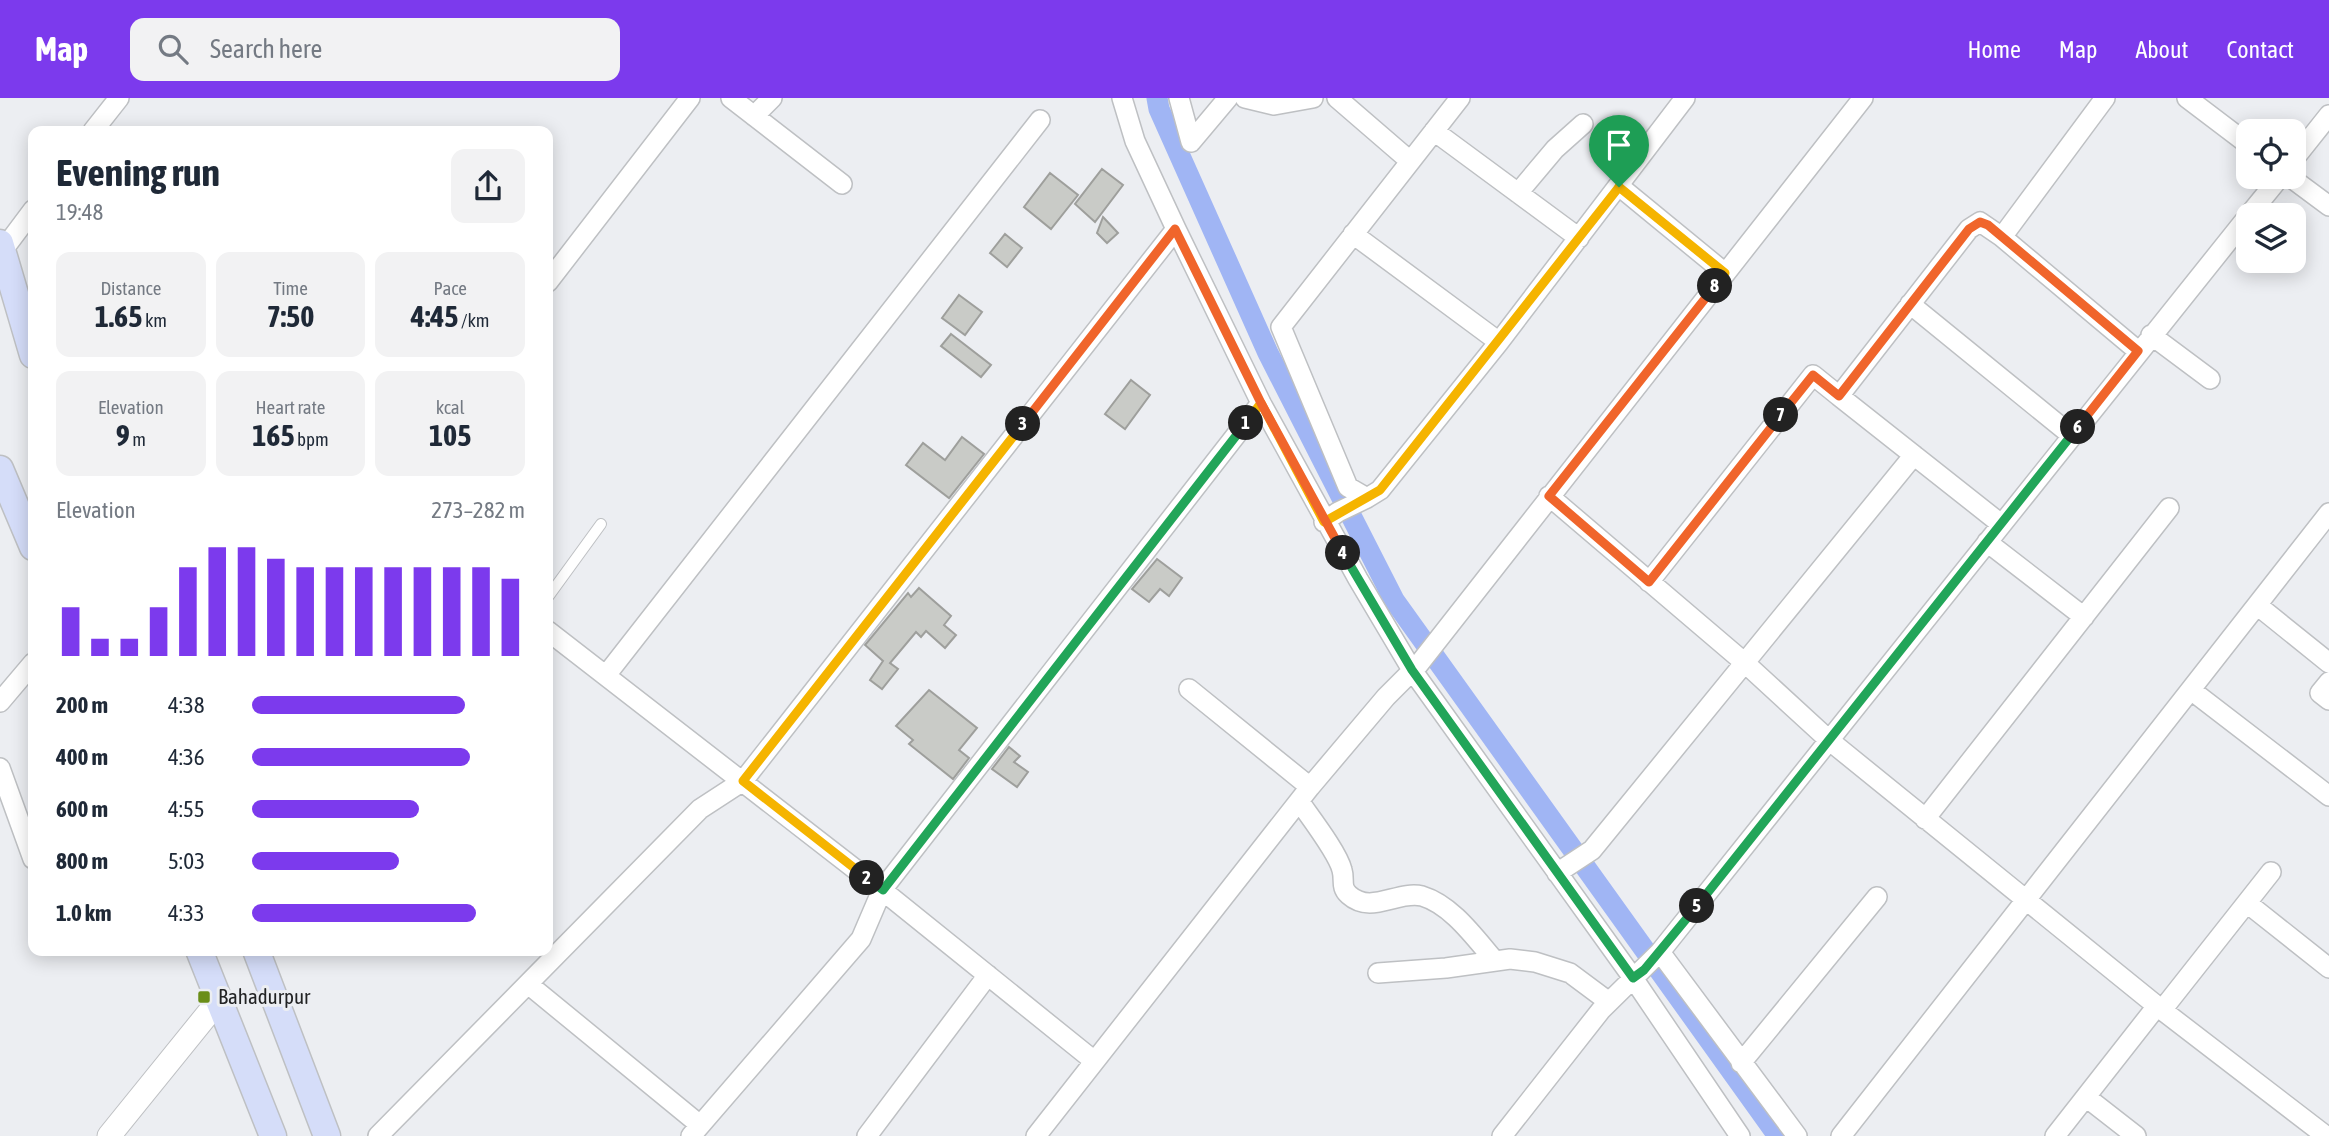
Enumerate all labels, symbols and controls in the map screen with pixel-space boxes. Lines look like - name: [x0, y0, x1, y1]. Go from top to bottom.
- search box: [130, 18, 620, 81]
- text: Map: [35, 30, 88, 68]
- icon: search: [154, 30, 192, 68]
- text: Search here: [210, 34, 322, 64]
- text: Home: [1967, 36, 2021, 63]
- text: Map: [2059, 36, 2097, 63]
- text: About: [2135, 36, 2188, 63]
- text: Contact: [2226, 36, 2294, 63]
- pin: [1589, 115, 1649, 187]
- map controls: [2236, 119, 2306, 273]
- button: locate: [2236, 119, 2306, 189]
- icon: arrive: [1600, 126, 1638, 164]
- button: share: [451, 149, 525, 223]
- text: Evening run: [56, 151, 220, 194]
- text: 19:48: [56, 199, 103, 225]
- button: layers: [2236, 203, 2306, 273]
- pin: 8: [1698, 268, 1732, 304]
- text: 8: [1710, 274, 1719, 296]
- text: Distance: [100, 277, 161, 299]
- text: Time: [273, 277, 308, 299]
- text: Pace: [433, 277, 467, 299]
- text: 1.65: [95, 299, 142, 333]
- text: 7:50: [267, 299, 314, 333]
- text: 4:45: [411, 299, 458, 333]
- text: km: [142, 309, 167, 331]
- text: /km: [458, 309, 490, 331]
- text: Elevation: [98, 396, 164, 418]
- text: Heart rate: [256, 396, 325, 418]
- text: kcal: [436, 396, 465, 418]
- pin: 7: [1764, 398, 1798, 432]
- text: 7: [1776, 403, 1785, 425]
- pin: 3: [1006, 406, 1040, 442]
- pin: 1: [1228, 406, 1264, 440]
- pin: 6: [2060, 410, 2096, 444]
- text: 1: [1241, 411, 1250, 433]
- text: 3: [1018, 412, 1027, 434]
- text: 6: [2073, 415, 2082, 437]
- text: 9: [116, 418, 130, 452]
- text: 165: [252, 418, 295, 452]
- text: 105: [429, 418, 471, 452]
- text: m: [130, 428, 146, 450]
- text: bpm: [295, 428, 329, 450]
- text: Elevation: [56, 497, 136, 523]
- text: 273–282 m: [431, 497, 525, 523]
- pin: 4: [1326, 536, 1360, 570]
- text: 4: [1338, 541, 1347, 563]
- text: 200 m: [56, 692, 108, 718]
- text: 4:38: [168, 692, 205, 718]
- text: 400 m: [56, 744, 108, 770]
- text: 4:36: [168, 744, 205, 770]
- text: 600 m: [56, 796, 108, 822]
- text: 4:55: [168, 796, 205, 822]
- text: 800 m: [56, 848, 108, 874]
- text: 5:03: [168, 848, 205, 874]
- pin: 2: [850, 860, 884, 896]
- text: 2: [862, 866, 871, 888]
- pin: 5: [1680, 888, 1714, 924]
- text: 5: [1692, 894, 1701, 916]
- text: 1.0 km: [56, 900, 112, 926]
- text: 4:33: [168, 900, 205, 926]
- place label: Bahadurpur: [218, 984, 311, 1008]
- marker: Bahadurpur: [196, 989, 212, 1005]

